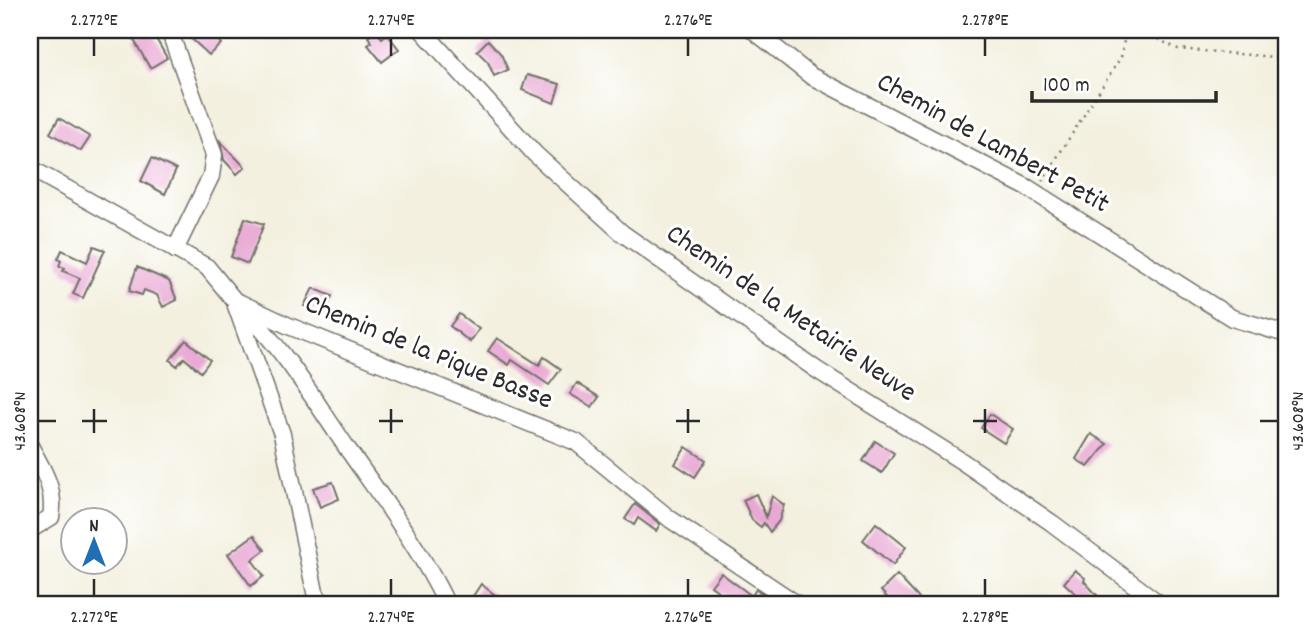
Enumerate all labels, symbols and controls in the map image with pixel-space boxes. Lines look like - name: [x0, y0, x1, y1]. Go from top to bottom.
- text: 2.272°E: [70, 9, 118, 34]
- text: 2.274°E: [367, 9, 415, 34]
- text: 2.276°E: [664, 9, 712, 34]
- text: 2.278°E: [962, 9, 1008, 34]
- scale bar: [1032, 60, 1216, 104]
- street label: Chemin de Lambert Petit: [868, 64, 1116, 226]
- text: 100 m: [1043, 72, 1090, 102]
- street label: Chemin de la Metairie Neuve: [657, 216, 923, 414]
- street label: Chemin de la Pique Basse: [298, 286, 558, 422]
- text: 43.608°N: [9, 392, 34, 450]
- text: 43.608°N: [1287, 392, 1312, 450]
- north arrow: [60, 505, 130, 576]
- text: N: [89, 514, 99, 541]
- text: 2.272°E: [70, 606, 118, 631]
- text: 2.274°E: [367, 606, 415, 631]
- text: 2.276°E: [664, 606, 712, 631]
- text: 2.278°E: [962, 606, 1008, 631]

